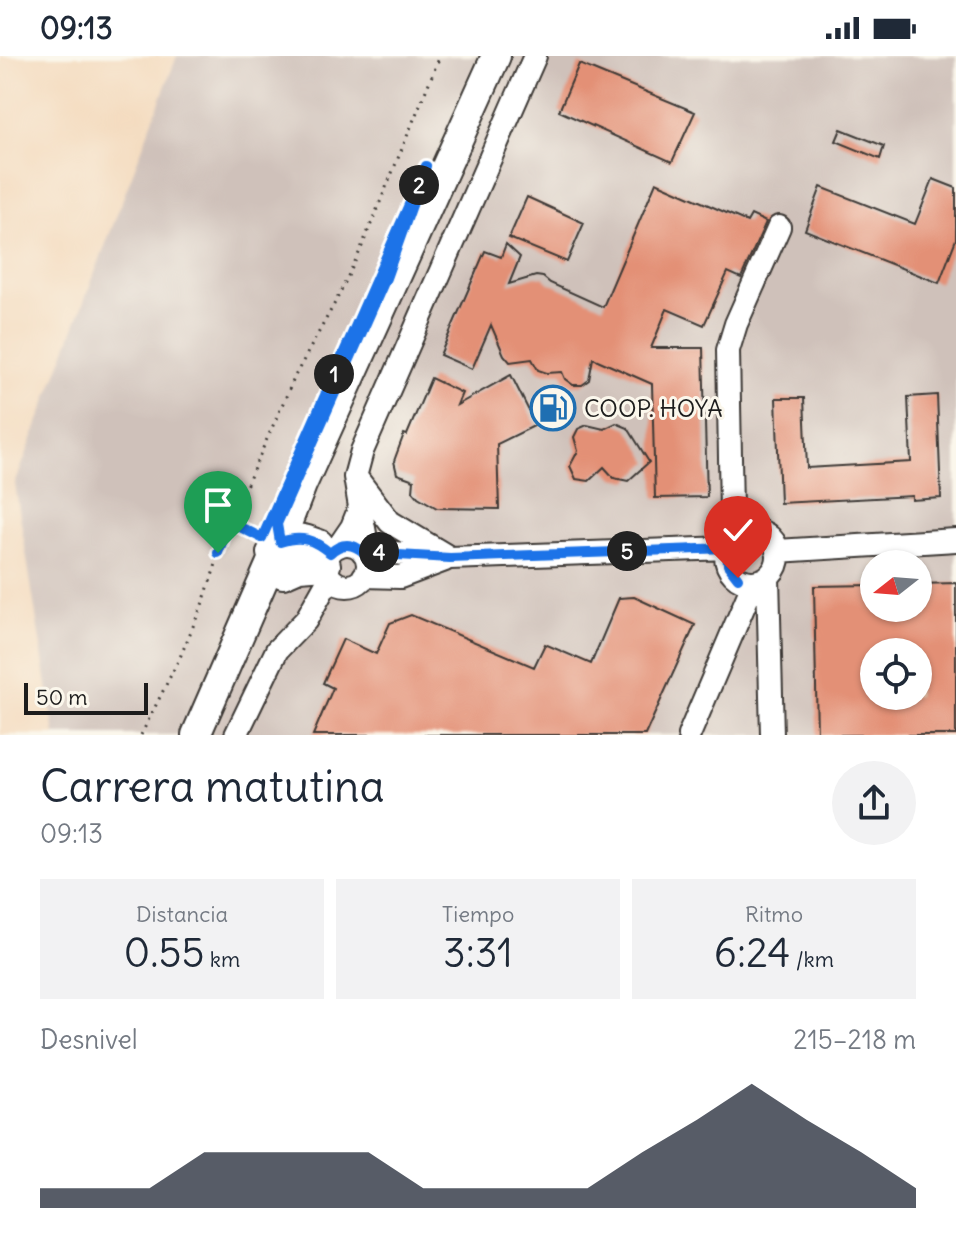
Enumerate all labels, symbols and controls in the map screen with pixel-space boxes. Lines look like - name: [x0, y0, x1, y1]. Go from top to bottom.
- text: 09:13: [40, 9, 113, 47]
- pin: 2: [399, 165, 439, 205]
- text: 2: [413, 171, 425, 199]
- pin: 1: [314, 354, 354, 394]
- text: 1: [330, 360, 338, 388]
- fuel station icon: COOP. HOYA: [529, 384, 577, 432]
- place label: COOP. HOYA: [584, 393, 723, 423]
- pin: [184, 471, 252, 553]
- icon: arrive: [196, 483, 240, 527]
- pin: [704, 496, 772, 578]
- icon: check: [716, 508, 760, 552]
- pin: 5: [607, 531, 647, 571]
- pin: 4: [359, 532, 399, 572]
- text: 5: [621, 537, 633, 565]
- text: 4: [373, 538, 385, 566]
- north arrow: [860, 550, 932, 622]
- map controls: [860, 550, 932, 710]
- button: locate: [860, 638, 932, 710]
- scale bar: [24, 679, 148, 715]
- text: 50 m: [36, 683, 88, 711]
- text: Carrera matutina: [40, 759, 385, 814]
- button: share: [832, 761, 916, 845]
- text: 09:13: [40, 817, 103, 850]
- text: Distancia: [136, 900, 228, 928]
- text: Tiempo: [442, 900, 514, 928]
- text: Ritmo: [745, 900, 803, 928]
- text: 0.55: [124, 928, 204, 978]
- text: 3:31: [443, 928, 513, 978]
- text: 6:24: [714, 928, 790, 978]
- text: km: [204, 945, 240, 973]
- text: /km: [790, 945, 834, 973]
- text: Desnivel: [40, 1023, 138, 1056]
- text: 215–218 m: [793, 1023, 916, 1056]

